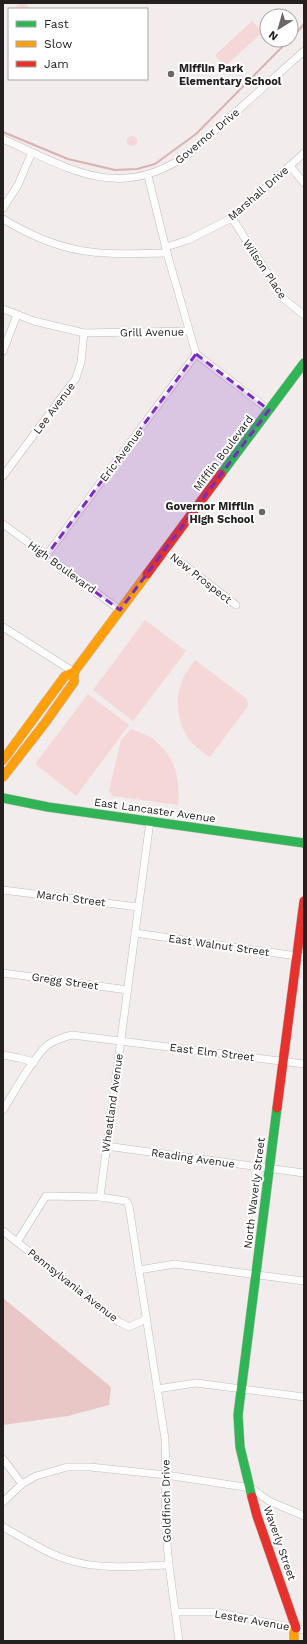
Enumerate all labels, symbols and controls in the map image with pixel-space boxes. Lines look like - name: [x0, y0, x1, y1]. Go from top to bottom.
- legend: [8, 8, 148, 80]
- north arrow: [259, 8, 299, 48]
- text: Fast: [44, 17, 69, 31]
- text: N: [266, 28, 280, 43]
- text: Slow: [44, 37, 72, 51]
- text: Jam: [44, 57, 69, 71]
- place label: Mifflin Park Elementary School: [179, 62, 282, 88]
- marker: Mifflin Park Elementary School: [166, 69, 176, 79]
- street label: Governor Drive: [173, 106, 242, 167]
- street label: Marshall Drive: [225, 164, 291, 223]
- street label: Wilson Place: [240, 237, 289, 301]
- street label: Grill Avenue: [120, 325, 184, 340]
- street label: Lee Avenue: [31, 380, 78, 437]
- street label: Mifflin Boulevard: [191, 413, 256, 494]
- street label: Eric Avenue: [97, 426, 145, 484]
- place label: Governor Mifflin High School: [165, 500, 254, 526]
- marker: Governor Mifflin High School: [257, 507, 267, 517]
- street label: High Boulevard: [25, 538, 98, 596]
- street label: New Prospect: [167, 550, 234, 607]
- street label: East Lancaster Avenue: [93, 796, 217, 825]
- street label: March Street: [36, 888, 107, 909]
- street label: East Walnut Street: [168, 932, 271, 959]
- street label: Gregg Street: [31, 970, 99, 993]
- street label: East Elm Street: [169, 1041, 255, 1064]
- street label: Wheatland Avenue: [99, 1053, 126, 1153]
- street label: North Waverly Street: [241, 1136, 268, 1249]
- street label: Reading Avenue: [150, 1146, 236, 1171]
- street label: Pennsylvania Avenue: [25, 1246, 120, 1325]
- street label: Goldfinch Drive: [159, 1459, 174, 1543]
- street label: Waverly Street: [261, 1504, 299, 1583]
- street label: Lester Avenue: [213, 1607, 290, 1633]

